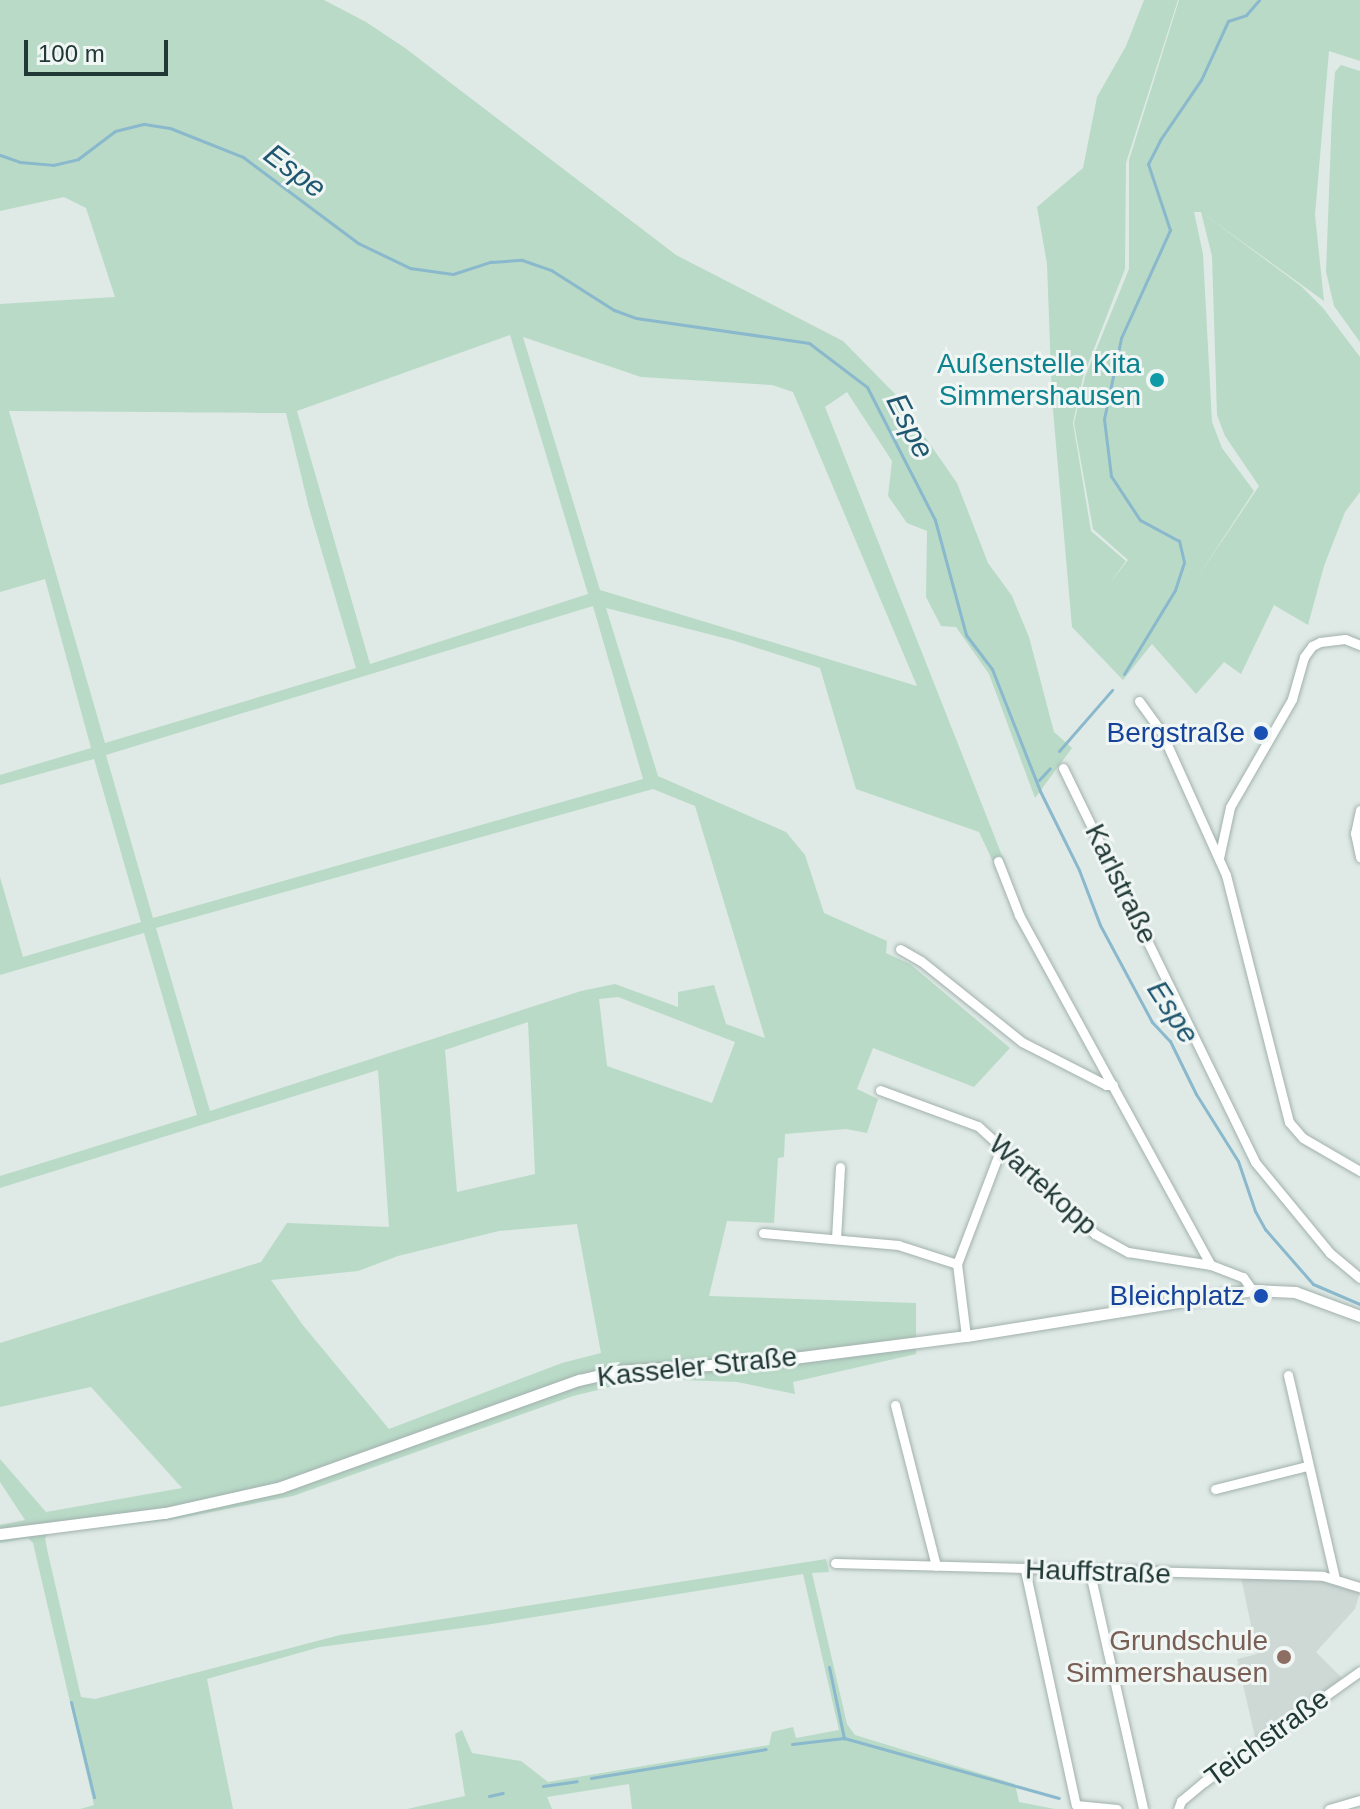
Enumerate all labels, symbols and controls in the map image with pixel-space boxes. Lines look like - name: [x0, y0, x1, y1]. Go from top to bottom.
- scale bar: [28, 24, 172, 74]
- text: 100 m: [38, 40, 105, 67]
- water label: Espe: [257, 136, 333, 206]
- place label: Außenstelle Kita Simmershausen: [937, 347, 1141, 413]
- marker: Außenstelle Kita Simmershausen: [1148, 371, 1166, 389]
- water label: Espe: [878, 387, 942, 465]
- place label: Bergstraße: [1107, 716, 1245, 750]
- marker: Bergstraße: [1252, 724, 1270, 742]
- street label: Karlstraße: [1078, 819, 1164, 949]
- water label: Espe: [1139, 974, 1207, 1050]
- street label: Wartekopp: [982, 1128, 1104, 1242]
- place label: Bleichplatz: [1110, 1279, 1245, 1313]
- marker: Bleichplatz: [1252, 1287, 1270, 1305]
- street label: Kasseler Straße: [595, 1340, 799, 1394]
- street label: Hauffstraße: [1025, 1553, 1171, 1591]
- place label: Grundschule Simmershausen: [1066, 1624, 1268, 1690]
- marker: Grundschule Simmershausen: [1275, 1648, 1293, 1666]
- street label: Teichstraße: [1199, 1682, 1335, 1794]

